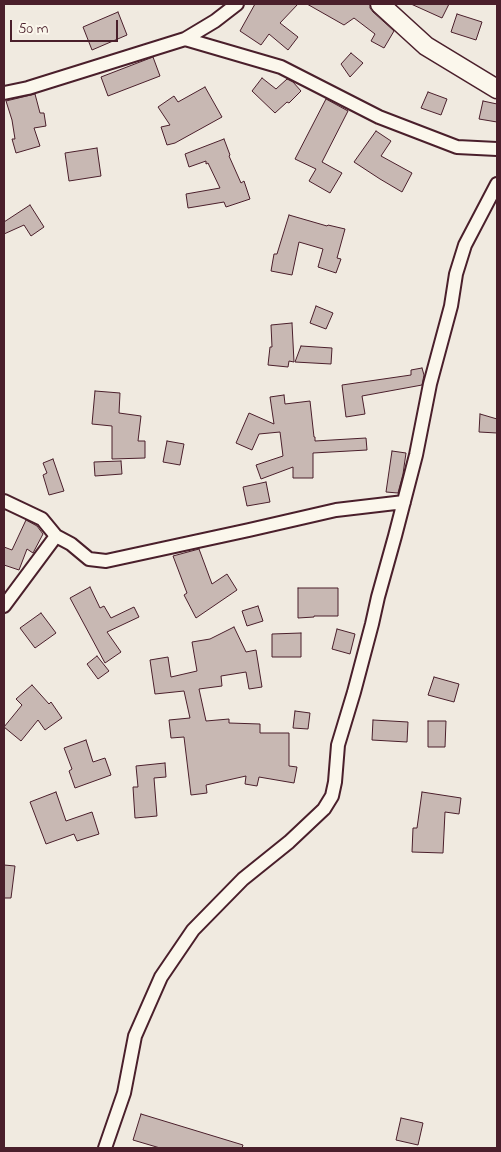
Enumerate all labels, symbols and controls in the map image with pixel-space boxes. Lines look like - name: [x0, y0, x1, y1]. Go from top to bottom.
- scale bar: [12, 10, 120, 42]
- text: 50 m: [18, 18, 48, 40]

